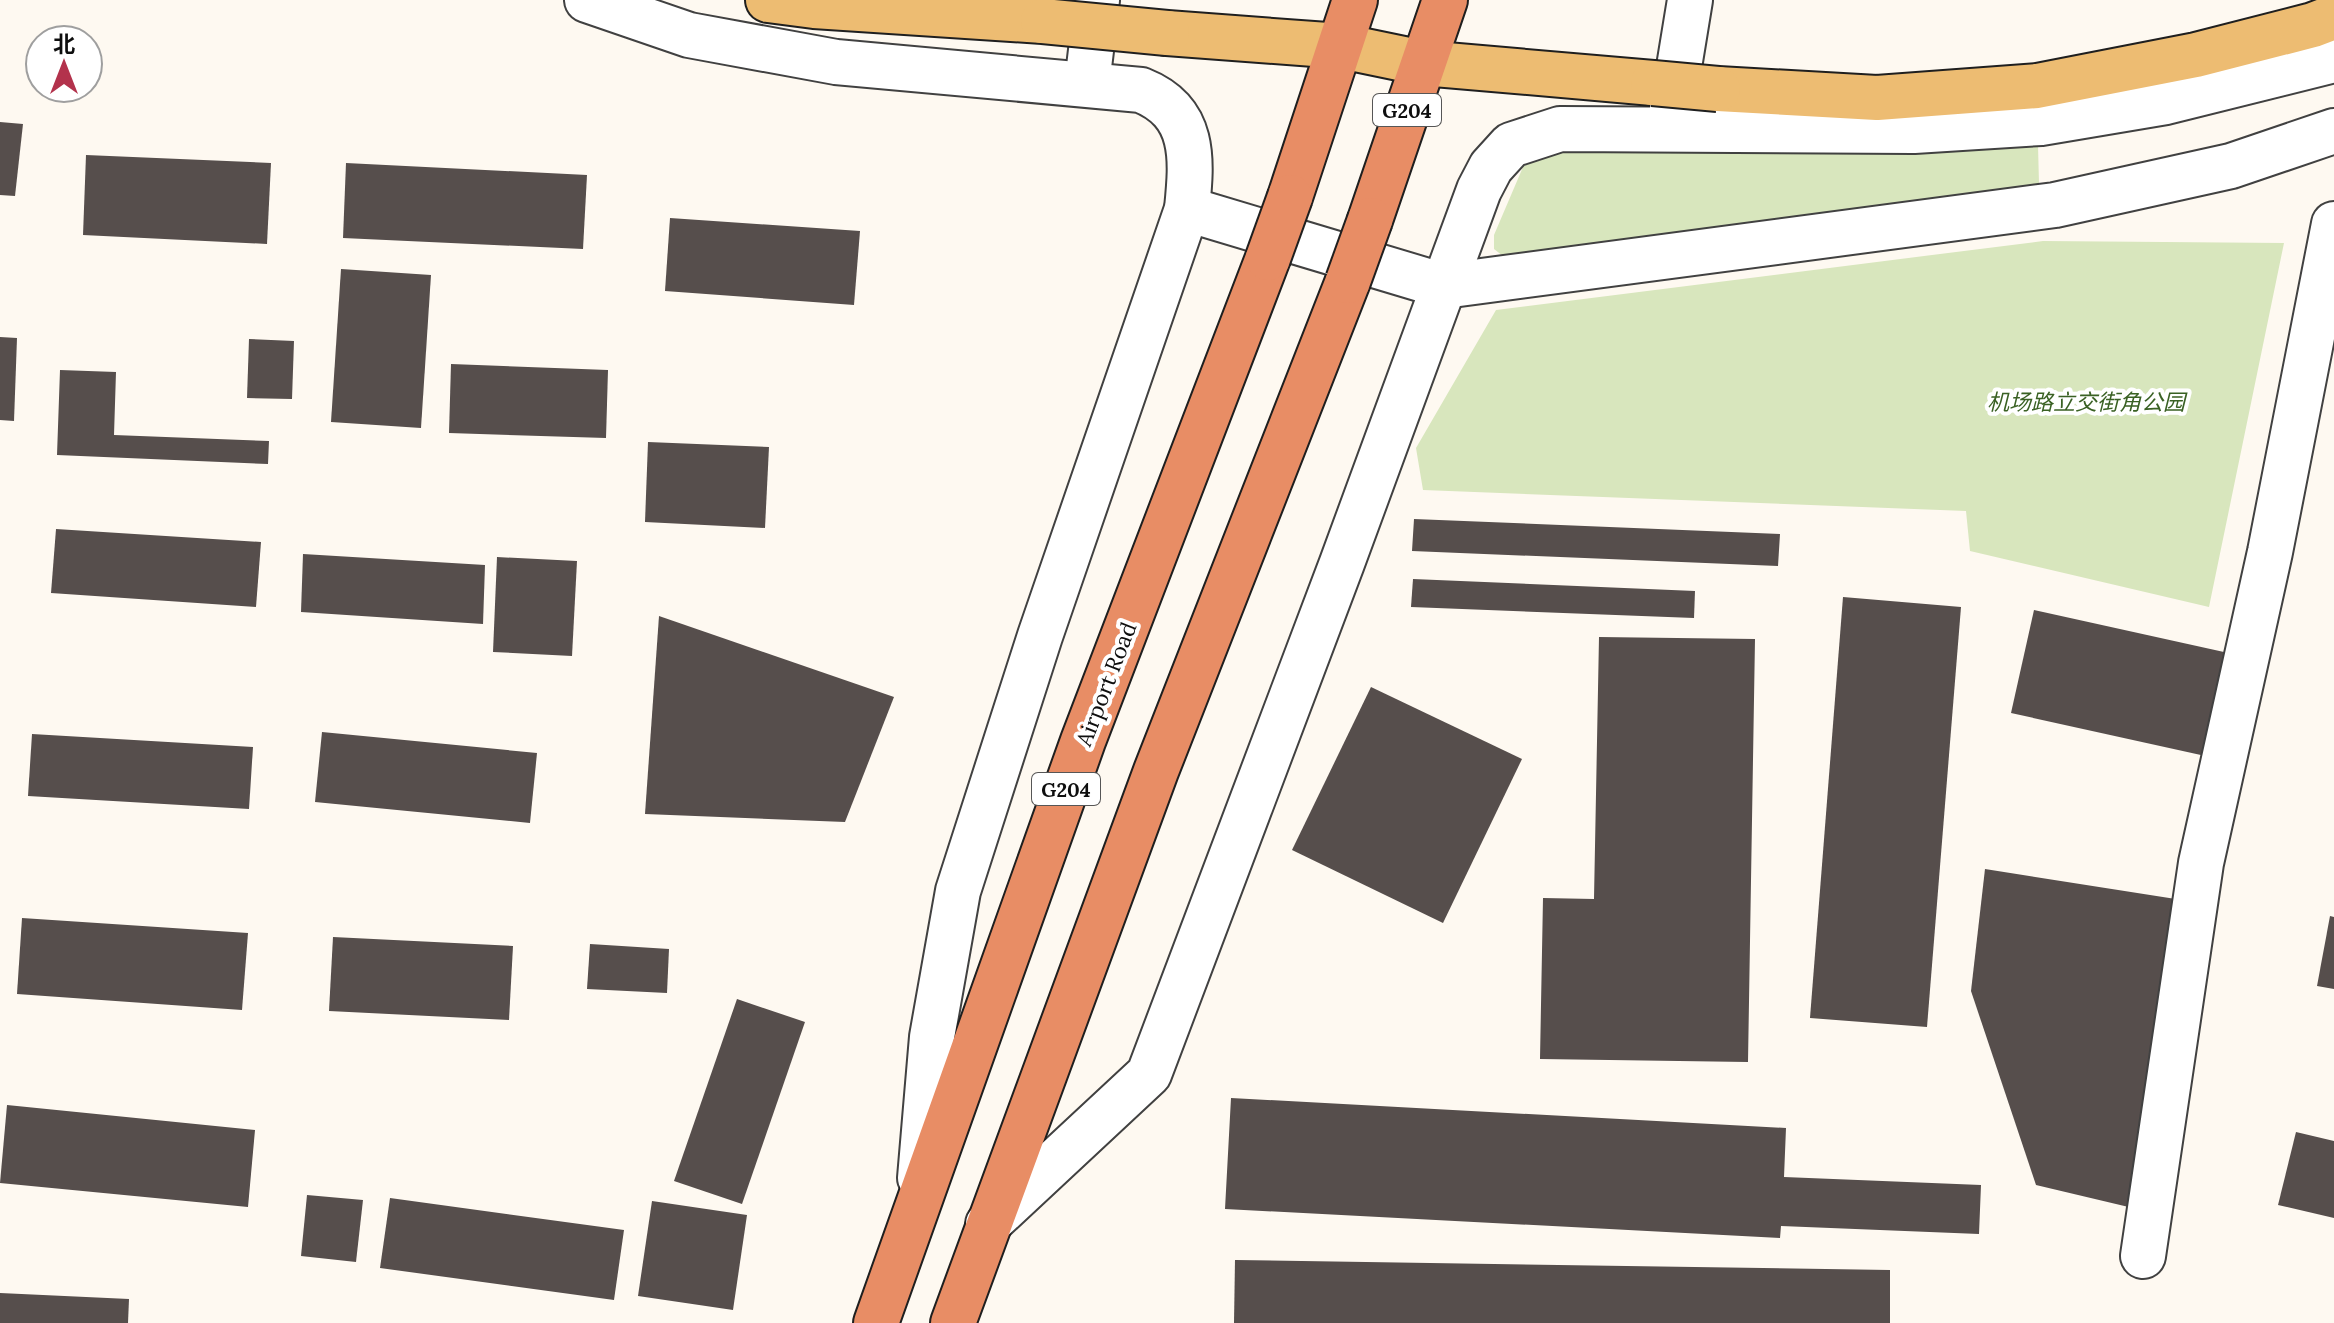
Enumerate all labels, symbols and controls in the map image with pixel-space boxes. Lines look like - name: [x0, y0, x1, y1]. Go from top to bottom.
- north arrow: [24, 24, 104, 104]
- text: 北: [53, 30, 75, 58]
- road number: G204: [1373, 94, 1441, 126]
- park label: 机场路立交街角公园: [1987, 388, 2188, 416]
- street label: Airport Road: [1069, 618, 1142, 751]
- road number: G204: [1032, 773, 1100, 805]

